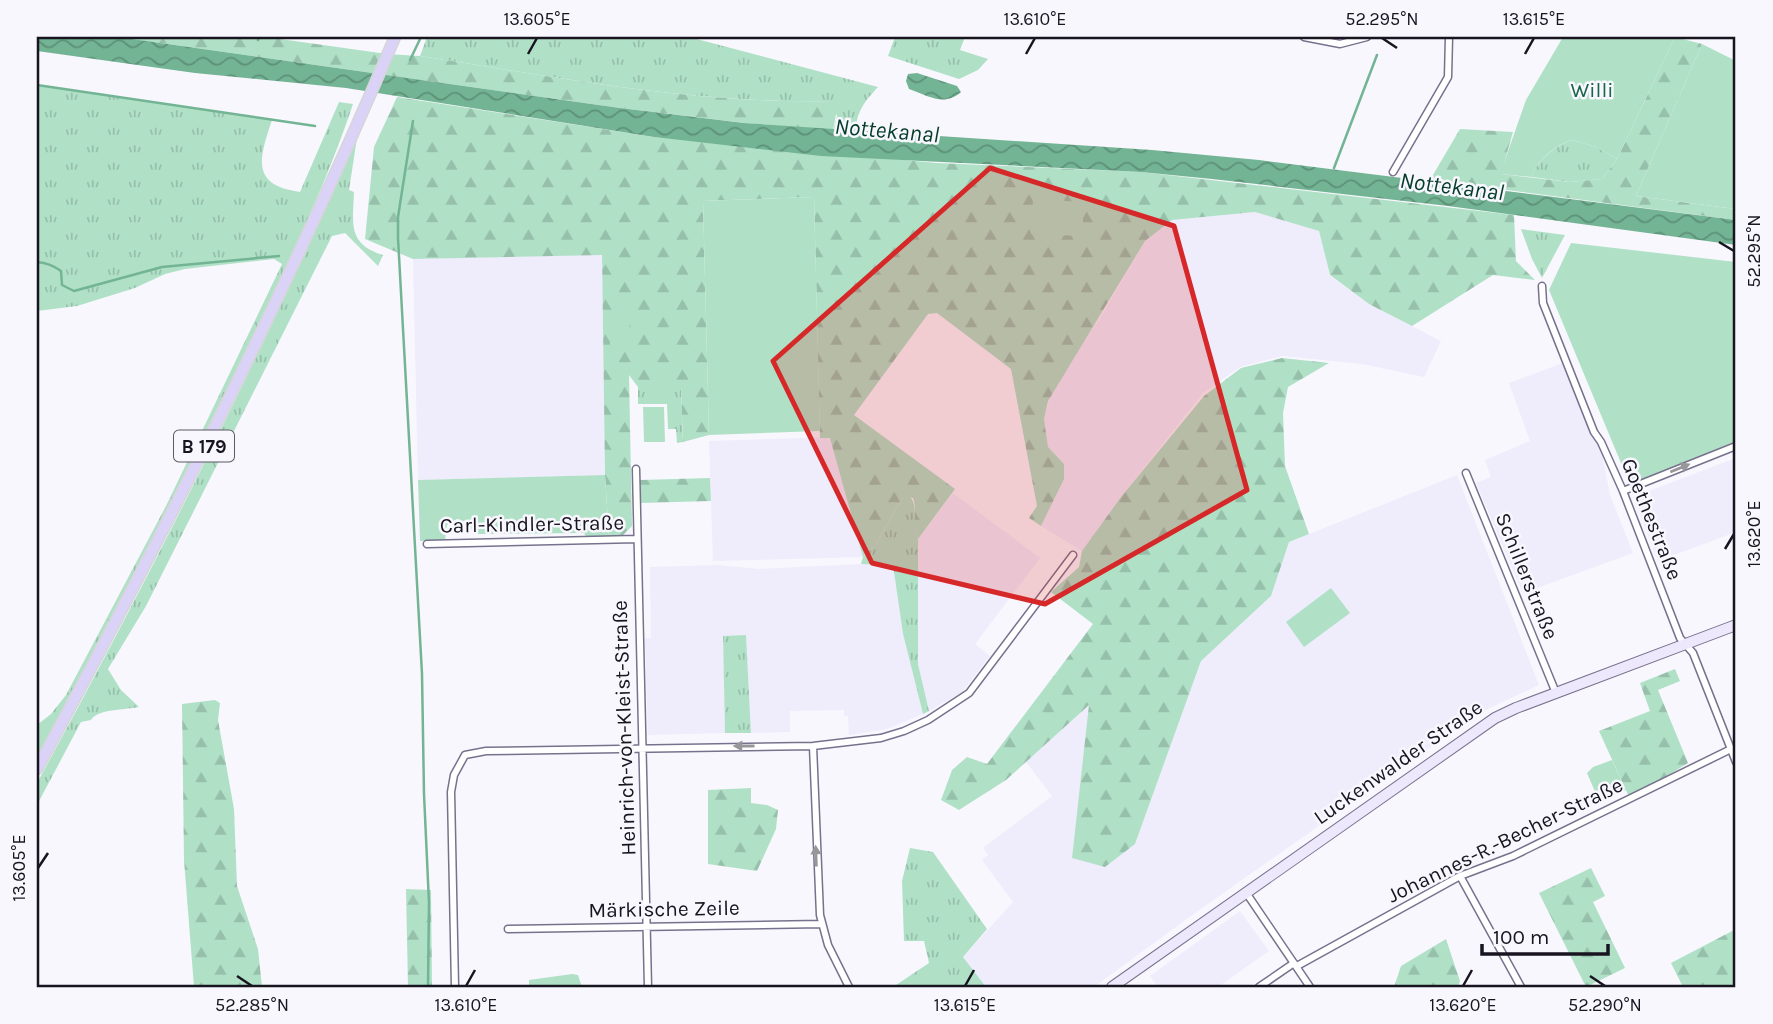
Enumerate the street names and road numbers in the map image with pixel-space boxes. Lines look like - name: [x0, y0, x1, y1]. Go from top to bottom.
- road number: B 179: [174, 430, 234, 462]
- street label: Goethestraße: [1617, 455, 1687, 583]
- street label: Schillerstraße: [1491, 509, 1563, 643]
- street label: Carl-Kindler-Straße: [440, 510, 624, 538]
- street label: Heinrich-von-Kleist-Straße: [608, 600, 640, 856]
- street label: Luckenwalder Straße: [1309, 695, 1487, 829]
- street label: Johannes-R.-Becher-Straße: [1383, 772, 1627, 908]
- street label: Märkische Zeile: [588, 896, 740, 922]

